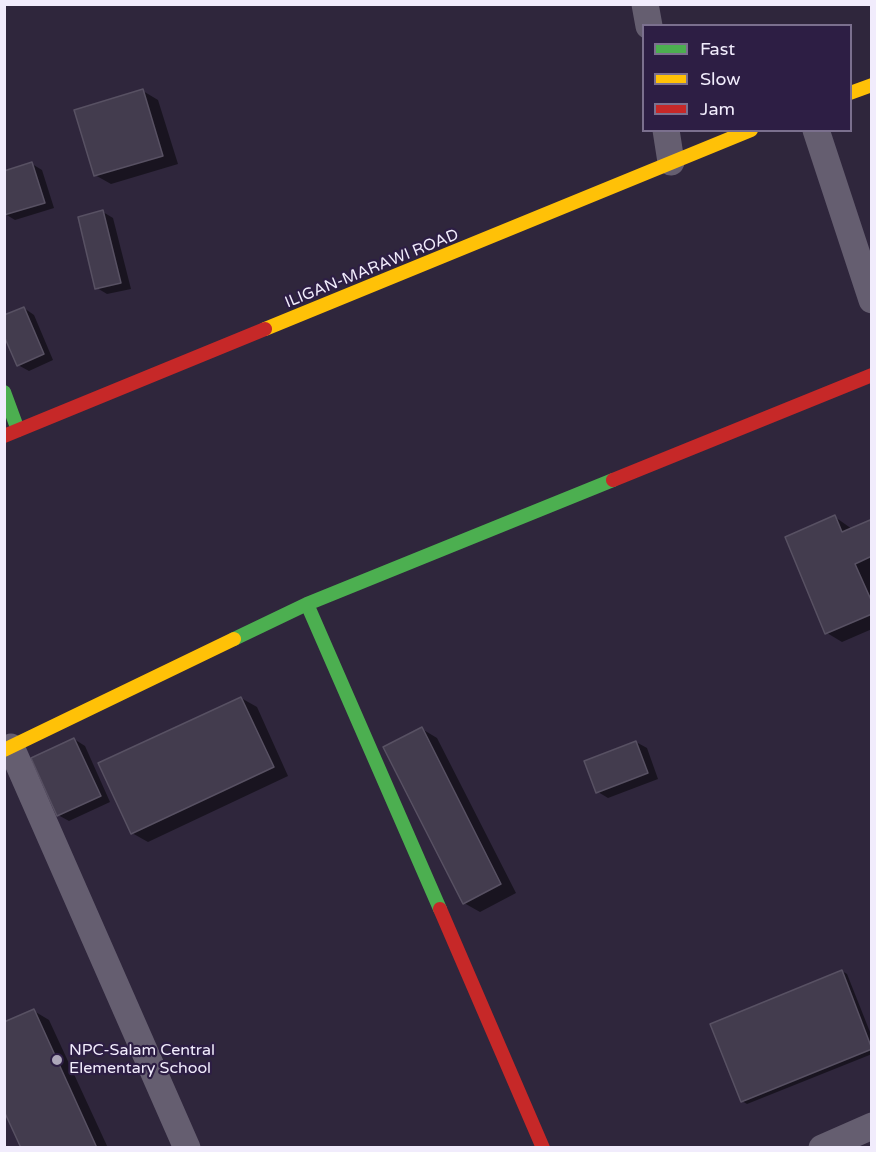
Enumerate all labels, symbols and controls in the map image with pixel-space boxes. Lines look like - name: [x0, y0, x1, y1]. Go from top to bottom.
- legend: [642, 24, 852, 132]
- text: Fast: [700, 38, 735, 60]
- text: Slow: [700, 68, 741, 90]
- text: Jam: [700, 98, 735, 120]
- street label: ILIGAN-MARAWI ROAD: [282, 225, 462, 313]
- place label: NPC-Salam Central Elementary School: [69, 1041, 215, 1079]
- marker: NPC-Salam Central Elementary School: [50, 1053, 64, 1067]

